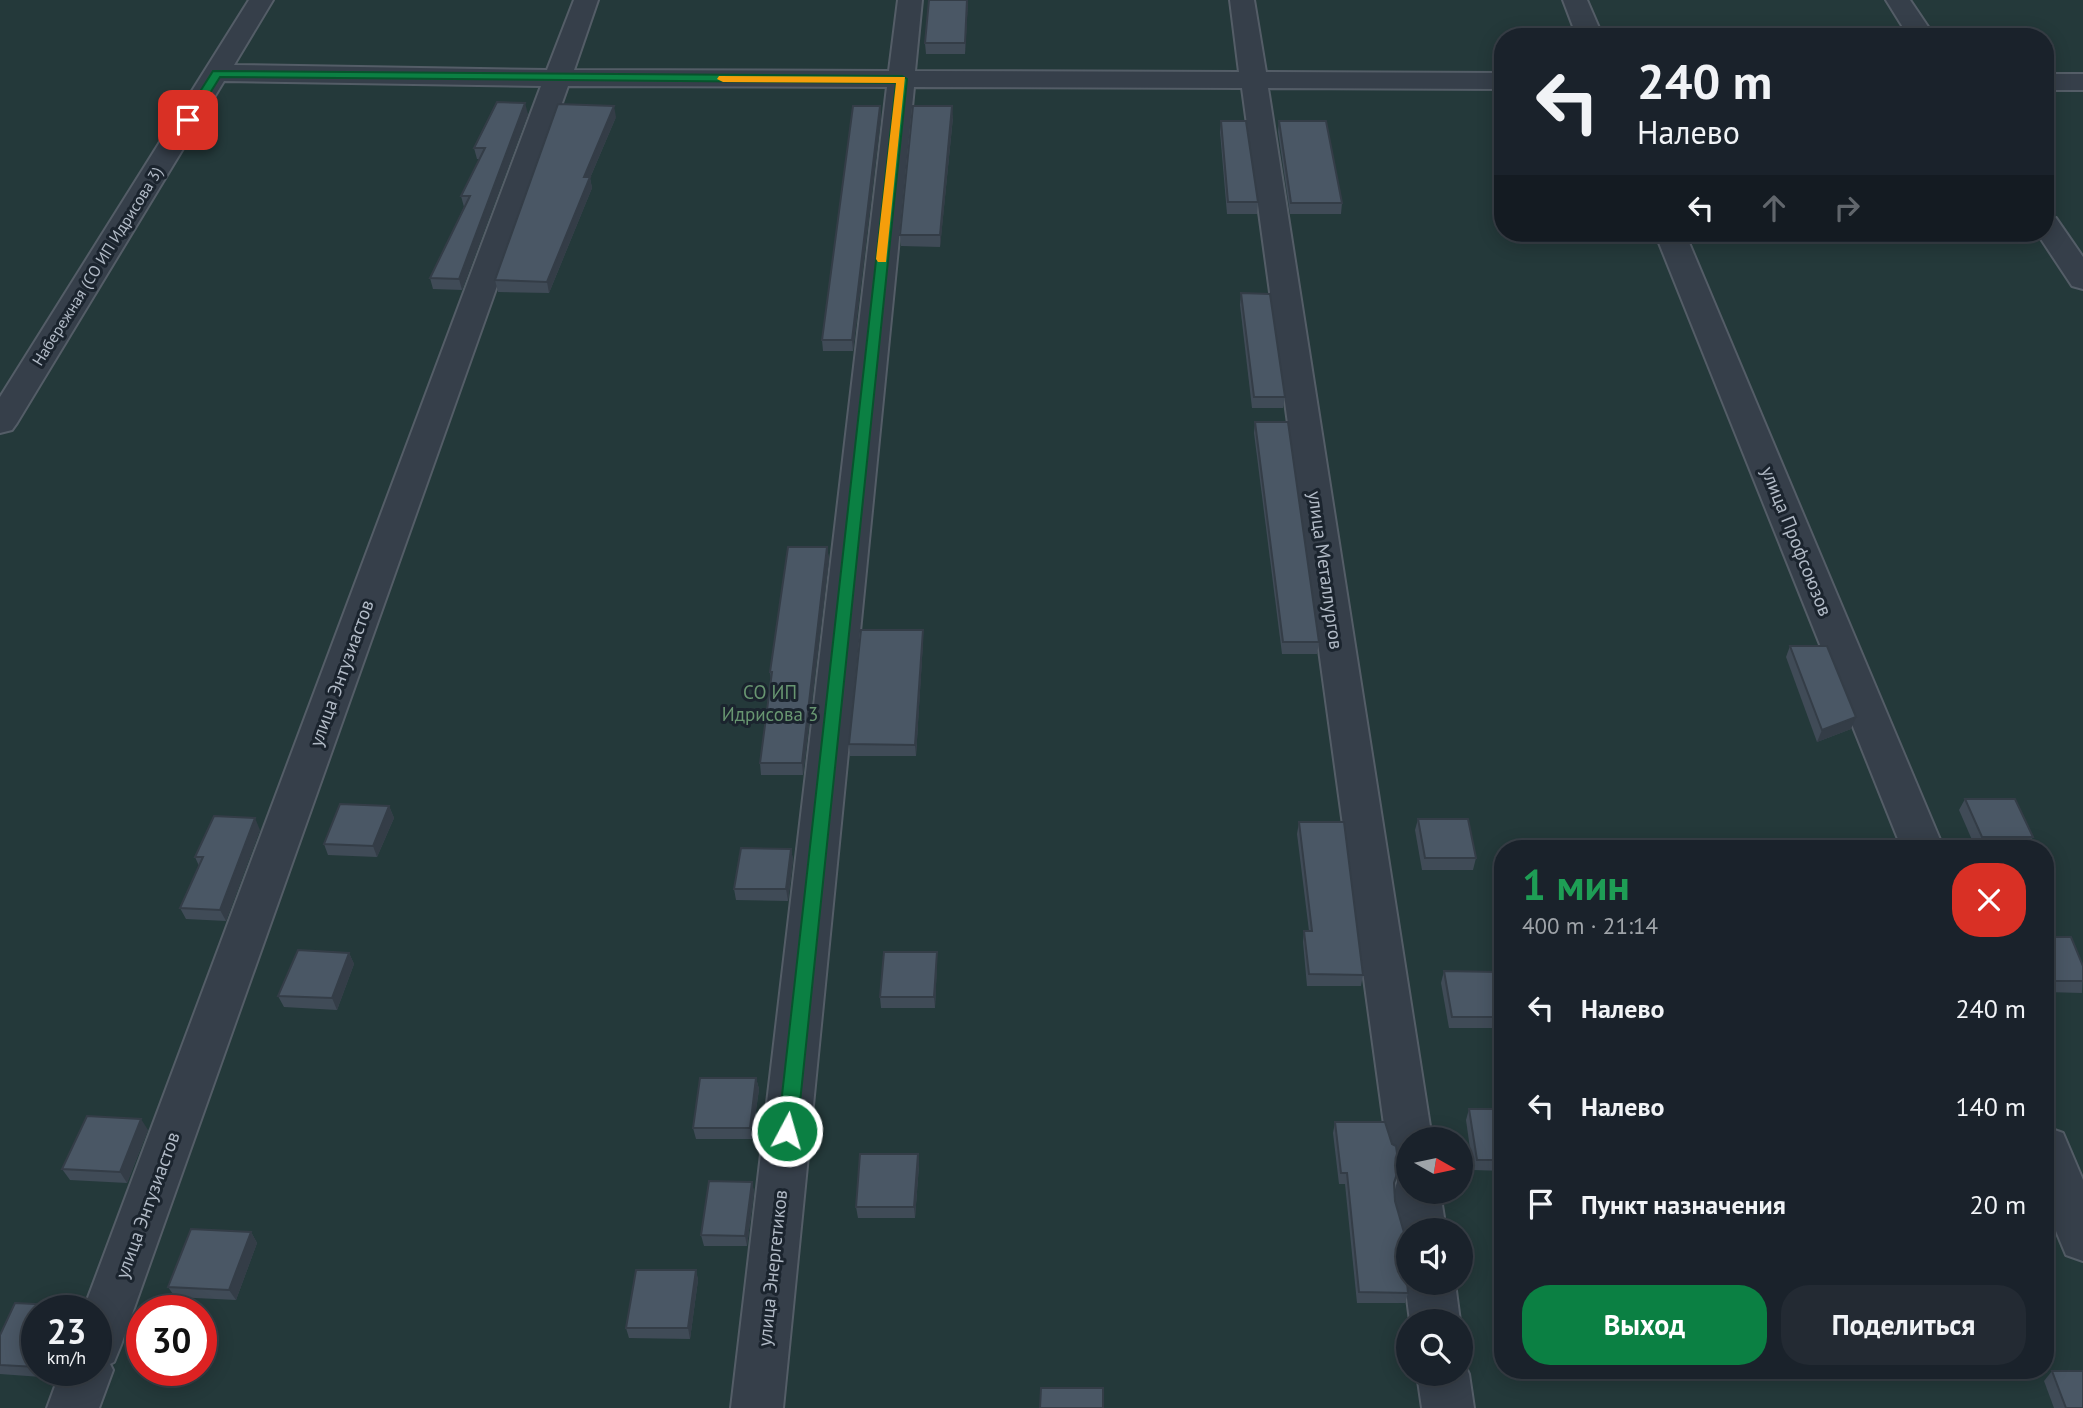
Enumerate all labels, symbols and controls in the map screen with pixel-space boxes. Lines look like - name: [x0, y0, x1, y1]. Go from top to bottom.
- text: 240 m: [1637, 49, 1772, 113]
- icon: left: [1522, 56, 1613, 147]
- pin: [158, 90, 218, 150]
- icon: arrive: [169, 101, 207, 139]
- text: Налево: [1637, 111, 1740, 153]
- street label: Набережная (СО ИП Идрисова 3): [27, 163, 167, 369]
- icon: left: [1682, 189, 1720, 227]
- icon: ahead: [1755, 189, 1793, 227]
- icon: right: [1828, 189, 1866, 227]
- street label: улица Профсоюзов: [1756, 463, 1838, 619]
- street label: улица Металлургов: [1303, 489, 1349, 651]
- street label: улица Энтузиастов: [303, 596, 379, 750]
- park label: СО ИП Идрисова 3: [722, 680, 818, 726]
- text: 1 мин: [1522, 857, 1630, 912]
- button: close: [1952, 863, 2026, 937]
- text: 400 m · 21:14: [1522, 911, 1658, 940]
- icon: left: [1522, 989, 1560, 1027]
- text: Налево: [1581, 992, 1665, 1025]
- text: 240 m: [1955, 992, 2026, 1025]
- icon: left: [1522, 1087, 1560, 1125]
- text: Налево: [1581, 1090, 1665, 1123]
- text: 140 m: [1955, 1090, 2026, 1123]
- position arrow: [750, 1094, 824, 1168]
- north arrow: [1396, 1127, 1474, 1204]
- map controls: [1396, 1127, 1473, 1386]
- street label: улица Энтузиастов: [109, 1128, 185, 1282]
- icon: arrive: [1522, 1185, 1560, 1223]
- street label: улица Энергетиков: [752, 1188, 792, 1348]
- text: Пункт назначения: [1581, 1188, 1786, 1221]
- text: 20 m: [1970, 1188, 2026, 1221]
- button: sound: [1396, 1218, 1473, 1295]
- button: Выход: [1522, 1285, 1767, 1365]
- button: Поделиться: [1781, 1285, 2026, 1365]
- speed limit sign: 30: [126, 1295, 217, 1386]
- text: 23: [47, 1308, 86, 1354]
- button: search: [1396, 1309, 1473, 1386]
- text: km/h: [47, 1346, 86, 1369]

